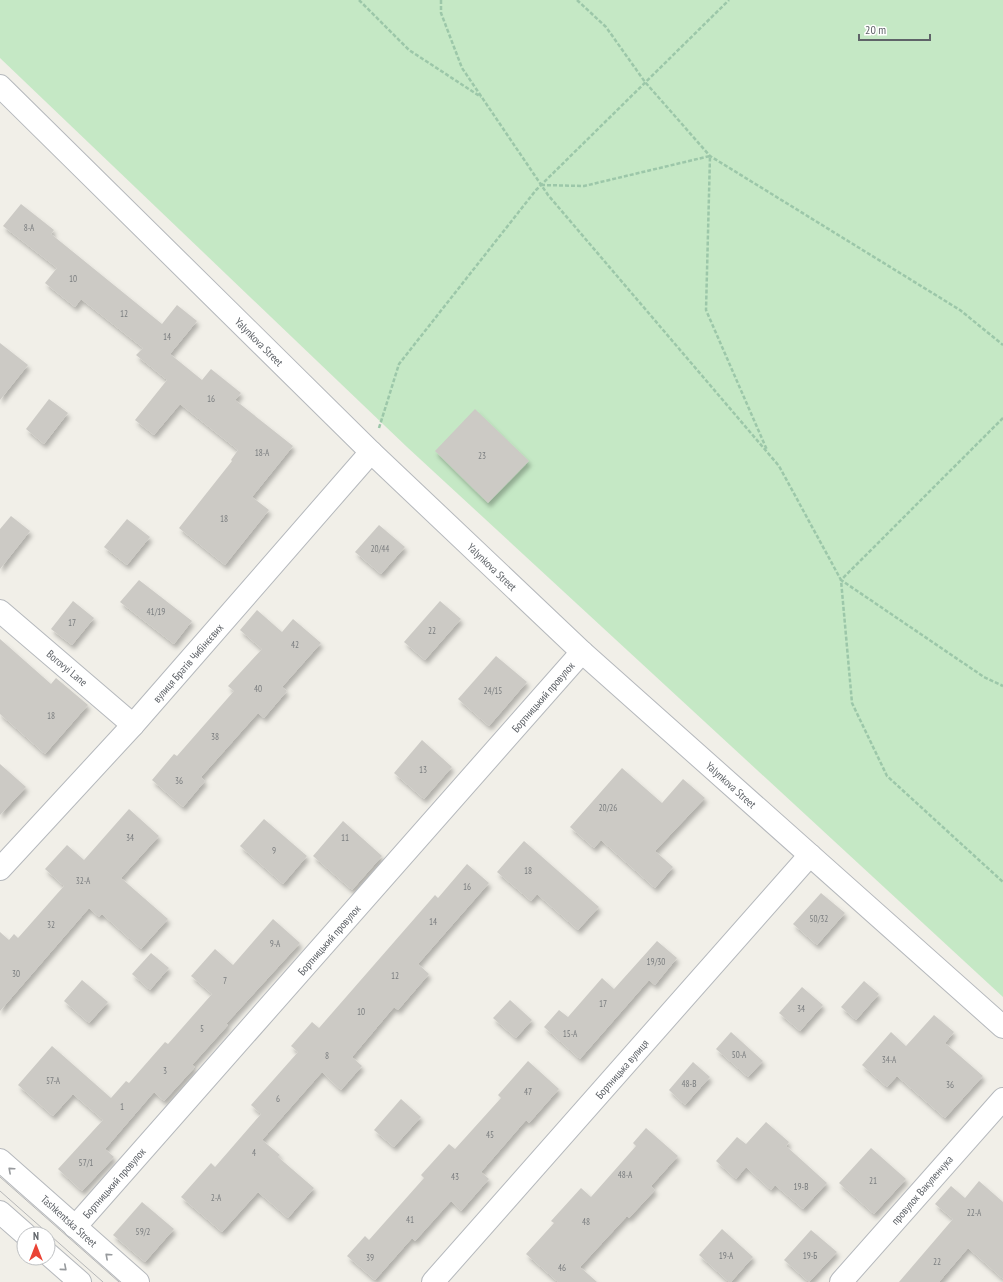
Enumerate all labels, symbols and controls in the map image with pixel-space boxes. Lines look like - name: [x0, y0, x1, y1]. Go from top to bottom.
- scale bar: [859, 16, 930, 42]
- text: 20 m: [865, 22, 886, 37]
- house number: 8-А: [24, 222, 35, 233]
- house number: 10: [69, 273, 77, 284]
- house number: 12: [120, 308, 128, 319]
- street label: Yalynkova Street: [232, 315, 286, 369]
- house number: 14: [163, 331, 171, 342]
- house number: 16: [207, 393, 215, 404]
- house number: 18-А: [255, 447, 270, 458]
- house number: 23: [478, 450, 486, 461]
- house number: 18: [220, 513, 228, 524]
- street label: Yalynkova Street: [465, 540, 519, 594]
- house number: 20/44: [371, 543, 389, 554]
- house number: 41/19: [147, 606, 165, 617]
- house number: 17: [68, 617, 76, 628]
- street label: вулиця Братів Чибінєєвих: [150, 620, 226, 705]
- house number: 22: [428, 625, 436, 636]
- house number: 42: [291, 639, 299, 650]
- street label: Borovyi Lane: [44, 647, 91, 689]
- street label: Бортницький провулок: [509, 658, 578, 735]
- house number: 40: [254, 683, 262, 694]
- house number: 24/15: [484, 685, 502, 696]
- house number: 18: [47, 710, 55, 721]
- house number: 38: [211, 731, 219, 742]
- street label: Yalynkova Street: [703, 759, 759, 811]
- house number: 13: [419, 764, 427, 775]
- house number: 36: [175, 775, 183, 786]
- house number: 20/26: [599, 802, 617, 813]
- house number: 34: [126, 832, 134, 843]
- house number: 11: [341, 832, 349, 843]
- house number: 9: [272, 845, 276, 856]
- house number: 18: [524, 865, 532, 876]
- house number: 32-А: [76, 875, 91, 886]
- house number: 16: [463, 881, 471, 892]
- street label: Бортницький провулок: [295, 901, 364, 978]
- house number: 50/32: [810, 913, 828, 924]
- house number: 14: [429, 916, 437, 927]
- house number: 32: [47, 919, 55, 930]
- house number: 9-А: [270, 938, 281, 949]
- house number: 19/30: [647, 956, 665, 967]
- house number: 30: [12, 968, 20, 979]
- house number: 12: [391, 970, 399, 981]
- house number: 7: [223, 975, 227, 986]
- house number: 17: [599, 998, 607, 1009]
- house number: 34: [797, 1003, 805, 1014]
- house number: 10: [357, 1006, 365, 1017]
- house number: 5: [200, 1023, 204, 1034]
- house number: 15-А: [563, 1028, 578, 1039]
- street label: Бортницька вулиця: [592, 1036, 652, 1102]
- house number: 50-А: [732, 1049, 747, 1060]
- house number: 8: [325, 1050, 329, 1061]
- house number: 34-А: [882, 1054, 897, 1065]
- house number: 3: [163, 1065, 167, 1076]
- house number: 57-А: [46, 1075, 61, 1086]
- house number: 48-В: [682, 1078, 696, 1089]
- house number: 36: [946, 1079, 954, 1090]
- house number: 47: [524, 1086, 532, 1097]
- house number: 6: [276, 1093, 280, 1104]
- house number: 1: [120, 1101, 124, 1112]
- house number: 45: [486, 1129, 494, 1140]
- street label: Бортницький провулок: [80, 1144, 149, 1221]
- house number: 4: [252, 1147, 256, 1158]
- street label: провулок Вакуленчука: [888, 1152, 956, 1228]
- house number: 57/1: [79, 1157, 93, 1168]
- one-way arrow: [8, 1167, 16, 1174]
- house number: 48-А: [618, 1169, 633, 1180]
- house number: 43: [451, 1171, 459, 1182]
- house number: 21: [869, 1175, 877, 1186]
- house number: 19-В: [794, 1181, 808, 1192]
- street label: Tashkentska Street: [38, 1192, 100, 1250]
- house number: 2-А: [211, 1192, 222, 1203]
- house number: 22-А: [967, 1207, 982, 1218]
- house number: 41: [406, 1214, 414, 1225]
- house number: 48: [582, 1216, 590, 1227]
- north arrow: [16, 1226, 56, 1266]
- house number: 59/2: [136, 1226, 150, 1237]
- text: N: [33, 1229, 39, 1243]
- house number: 19-А: [719, 1250, 734, 1261]
- house number: 19-Б: [803, 1250, 817, 1261]
- house number: 39: [366, 1252, 374, 1263]
- one-way arrow: [106, 1254, 113, 1261]
- house number: 22: [933, 1256, 941, 1267]
- house number: 46: [558, 1262, 566, 1273]
- one-way arrow: [59, 1263, 67, 1271]

